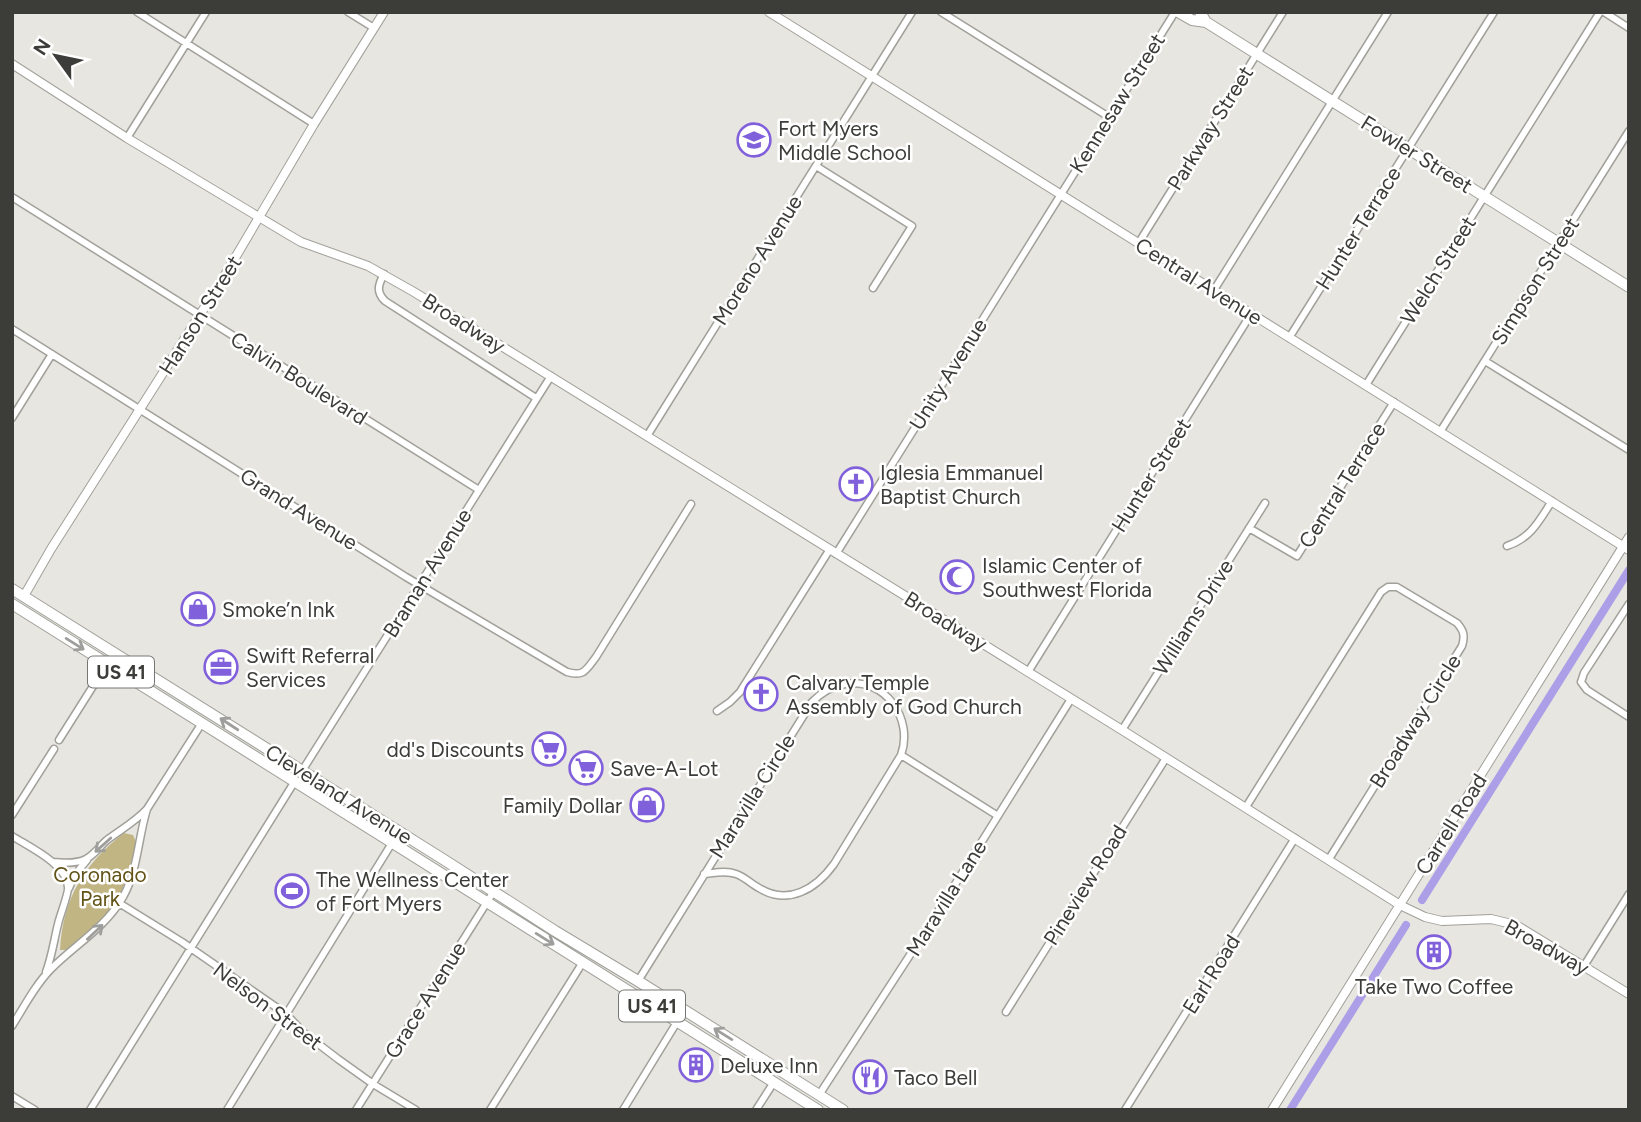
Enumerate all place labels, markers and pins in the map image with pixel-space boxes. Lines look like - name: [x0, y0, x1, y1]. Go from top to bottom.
- place label: Fort Myers Middle School: [778, 116, 911, 165]
- school or university icon: Fort Myers Middle School: [735, 121, 773, 159]
- place label: Iglesia Emmanuel Baptist Church: [880, 460, 1043, 509]
- church icon: Iglesia Emmanuel Baptist Church: [837, 465, 875, 503]
- place label: Islamic Center of Southwest Florida: [982, 553, 1152, 602]
- mosque icon: Islamic Center of Southwest Florida: [938, 558, 976, 596]
- shop icon: Smoke’n Ink: [179, 590, 217, 628]
- place label: Smoke’n Ink: [222, 597, 335, 622]
- place label: Swift Referral Services: [246, 643, 374, 692]
- office icon: Swift Referral Services: [202, 648, 240, 686]
- place label: Calvary Temple Assembly of God Church: [786, 670, 1022, 719]
- church icon: Calvary Temple Assembly of God Church: [742, 675, 780, 713]
- supermarket icon: dd's Discounts: [530, 730, 568, 768]
- place label: dd's Discounts: [386, 737, 524, 762]
- supermarket icon: Save-A-Lot: [567, 749, 605, 787]
- place label: Save-A-Lot: [610, 756, 718, 781]
- shop icon: Family Dollar: [628, 786, 666, 824]
- place label: Family Dollar: [503, 793, 622, 818]
- place label: The Wellness Center of Fort Myers: [316, 867, 509, 916]
- sports icon: The Wellness Center of Fort Myers: [273, 872, 311, 910]
- building icon: Take Two Coffee: [1415, 933, 1453, 971]
- place label: Take Two Coffee: [1355, 974, 1513, 999]
- building icon: Deluxe Inn: [677, 1046, 715, 1084]
- place label: Deluxe Inn: [720, 1053, 818, 1078]
- restaurant icon: Taco Bell: [851, 1058, 889, 1096]
- place label: Taco Bell: [894, 1065, 977, 1090]

